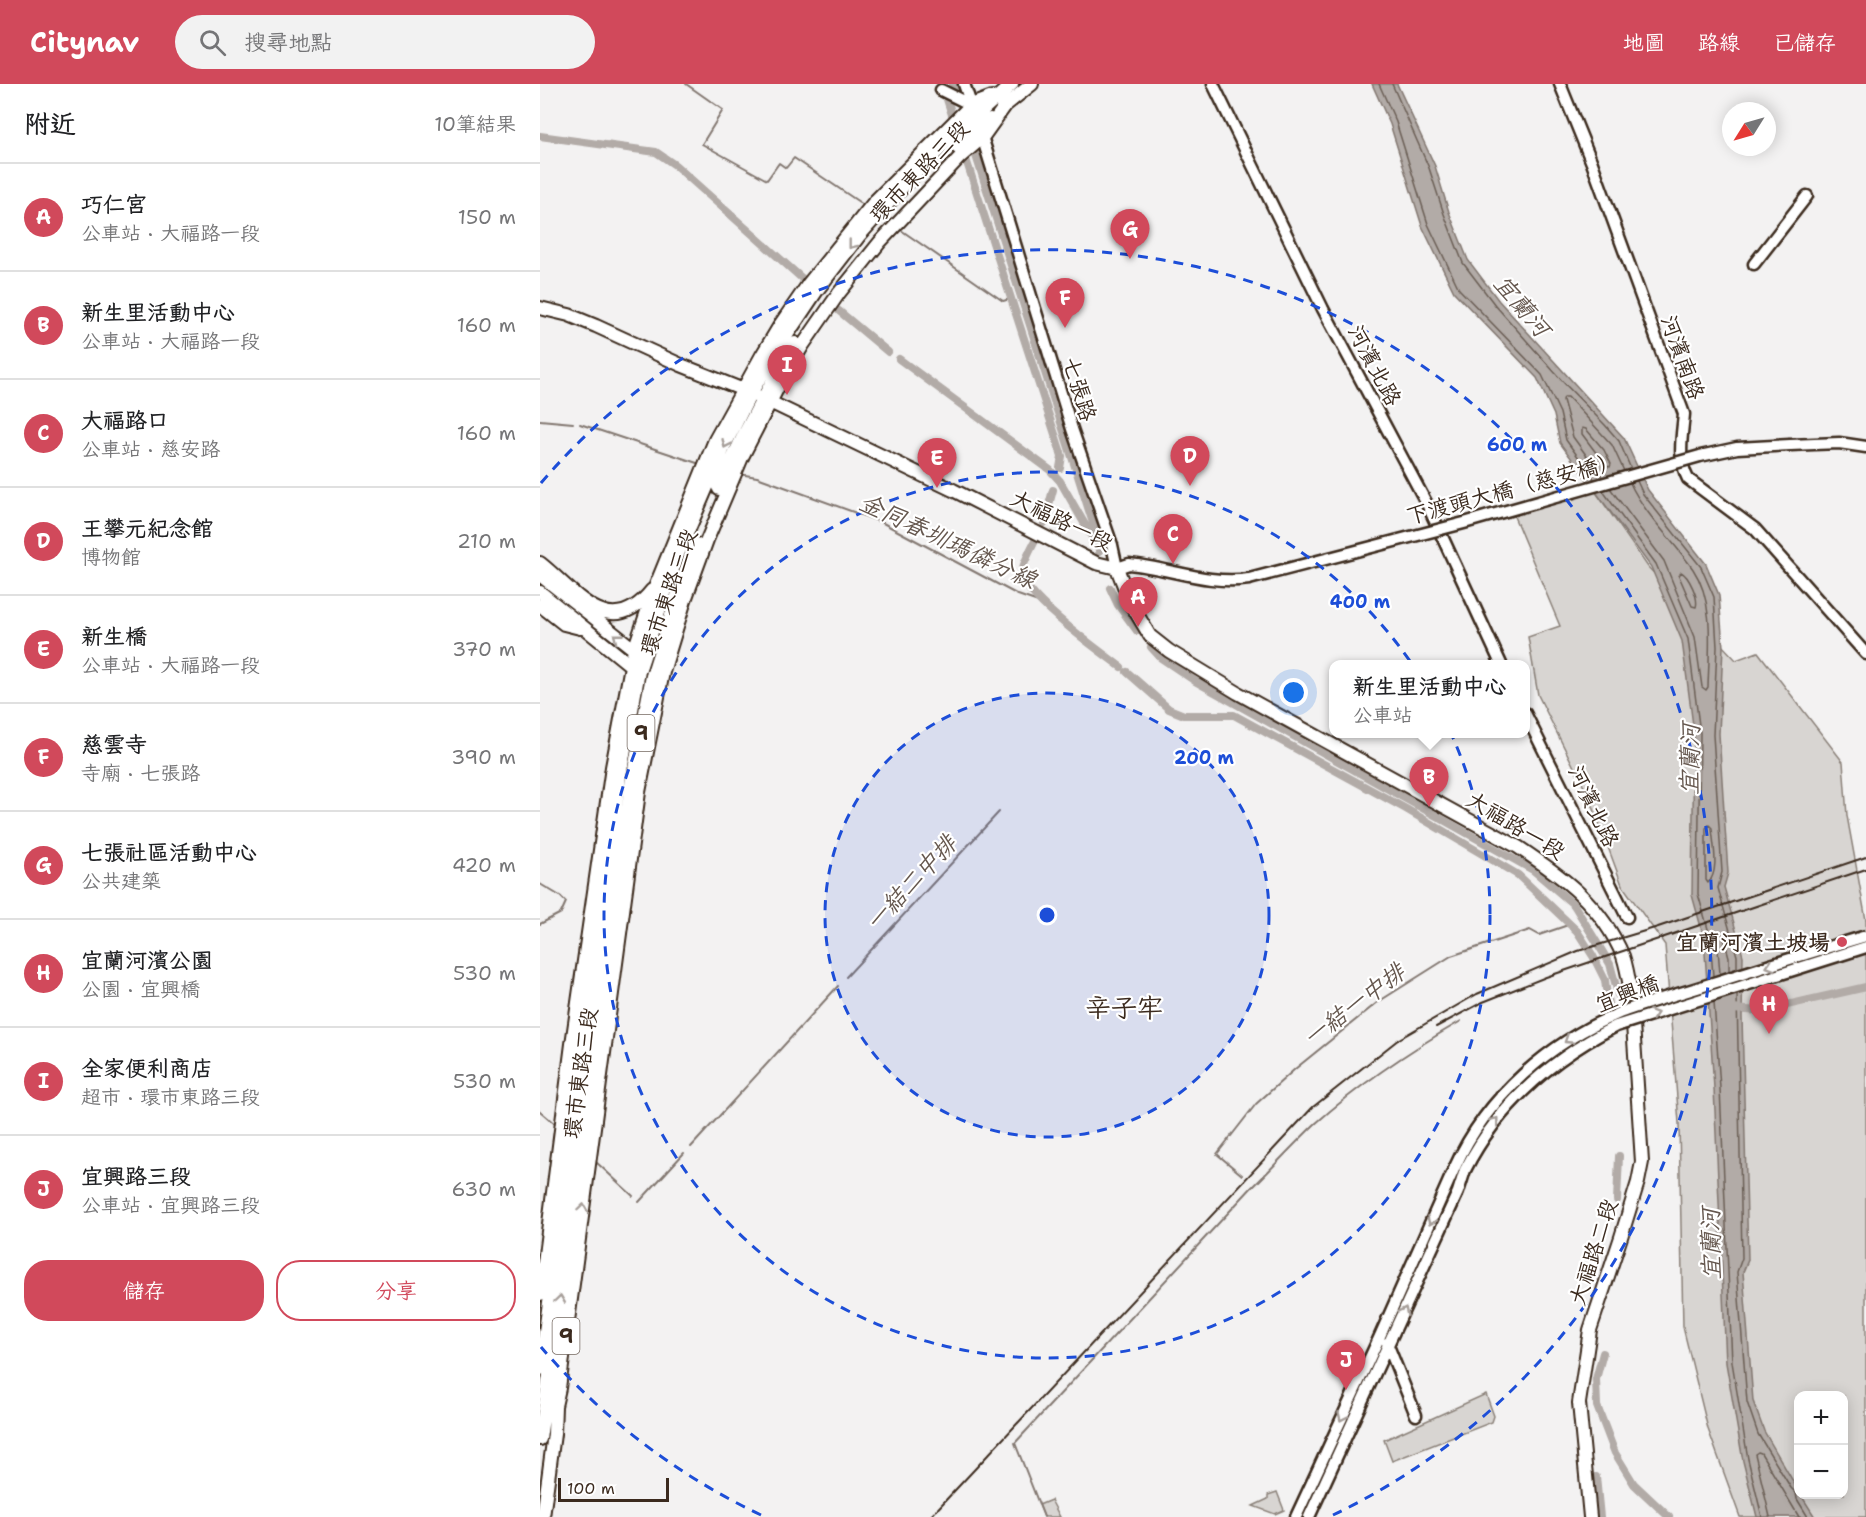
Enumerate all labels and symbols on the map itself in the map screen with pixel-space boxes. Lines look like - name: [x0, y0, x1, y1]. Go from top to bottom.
- north arrow: [1722, 102, 1776, 156]
- street label: 環市東路三段: [863, 114, 976, 229]
- pin: G: [1110, 210, 1150, 259]
- one-way arrow: [849, 238, 860, 249]
- water label: 宜蘭河: [1487, 268, 1560, 347]
- pin: F: [1046, 278, 1084, 328]
- street label: 河濱南路: [1654, 311, 1711, 403]
- street label: 河濱北路: [1341, 320, 1408, 411]
- pin: I: [768, 346, 806, 395]
- street label: 七張路: [1056, 353, 1103, 425]
- text: 600 m: [1487, 433, 1548, 457]
- pin: D: [1170, 436, 1210, 486]
- one-way arrow: [721, 438, 733, 449]
- pin: E: [918, 438, 956, 488]
- street label: 下渡頭大橋（慈安橋）: [1403, 446, 1623, 531]
- street label: 大福路一段: [1006, 483, 1118, 558]
- water label: 金同春圳瑪僯分線: [854, 486, 1044, 597]
- pin: C: [1154, 514, 1192, 564]
- street label: 環市東路三段: [633, 525, 704, 659]
- pin: A: [1118, 578, 1158, 627]
- text: 400 m: [1330, 590, 1391, 614]
- one-way arrow: [612, 633, 623, 644]
- your location: [1279, 678, 1308, 707]
- road number: 9: [628, 715, 654, 751]
- water label: 宜蘭河: [1673, 719, 1707, 795]
- text: 200 m: [1174, 746, 1235, 770]
- pin: B: [1410, 758, 1448, 807]
- street label: 河濱北路: [1561, 760, 1626, 852]
- street label: 大福路一段: [1461, 785, 1570, 866]
- water label: 一結二中排: [858, 827, 965, 938]
- centre of rings: [1037, 905, 1057, 925]
- place label: 宜蘭河濱土坡場: [1676, 928, 1830, 957]
- marker: 宜蘭河濱土坡場: [1835, 935, 1849, 949]
- water label: 一結一中排: [1296, 955, 1413, 1054]
- one-way arrow: [1765, 958, 1776, 971]
- street label: 宜興橋: [1591, 968, 1663, 1019]
- pin: H: [1750, 984, 1788, 1034]
- district label: 辛子牢: [1085, 990, 1163, 1025]
- street label: 環市東路三段: [557, 1006, 604, 1140]
- one-way arrow: [1648, 1009, 1659, 1021]
- one-way arrow: [1564, 1033, 1575, 1044]
- one-way arrow: [1488, 1116, 1499, 1127]
- street label: 大福路二段: [1563, 1195, 1624, 1309]
- one-way arrow: [576, 1204, 589, 1213]
- water label: 宜蘭河: [1694, 1204, 1728, 1280]
- one-way arrow: [1427, 1214, 1439, 1225]
- one-way arrow: [553, 1294, 566, 1303]
- one-way arrow: [1397, 1307, 1409, 1318]
- road number: 9: [552, 1318, 580, 1354]
- pin: J: [1326, 1340, 1366, 1390]
- one-way arrow: [1338, 1411, 1350, 1422]
- scale bar: [558, 1475, 669, 1502]

